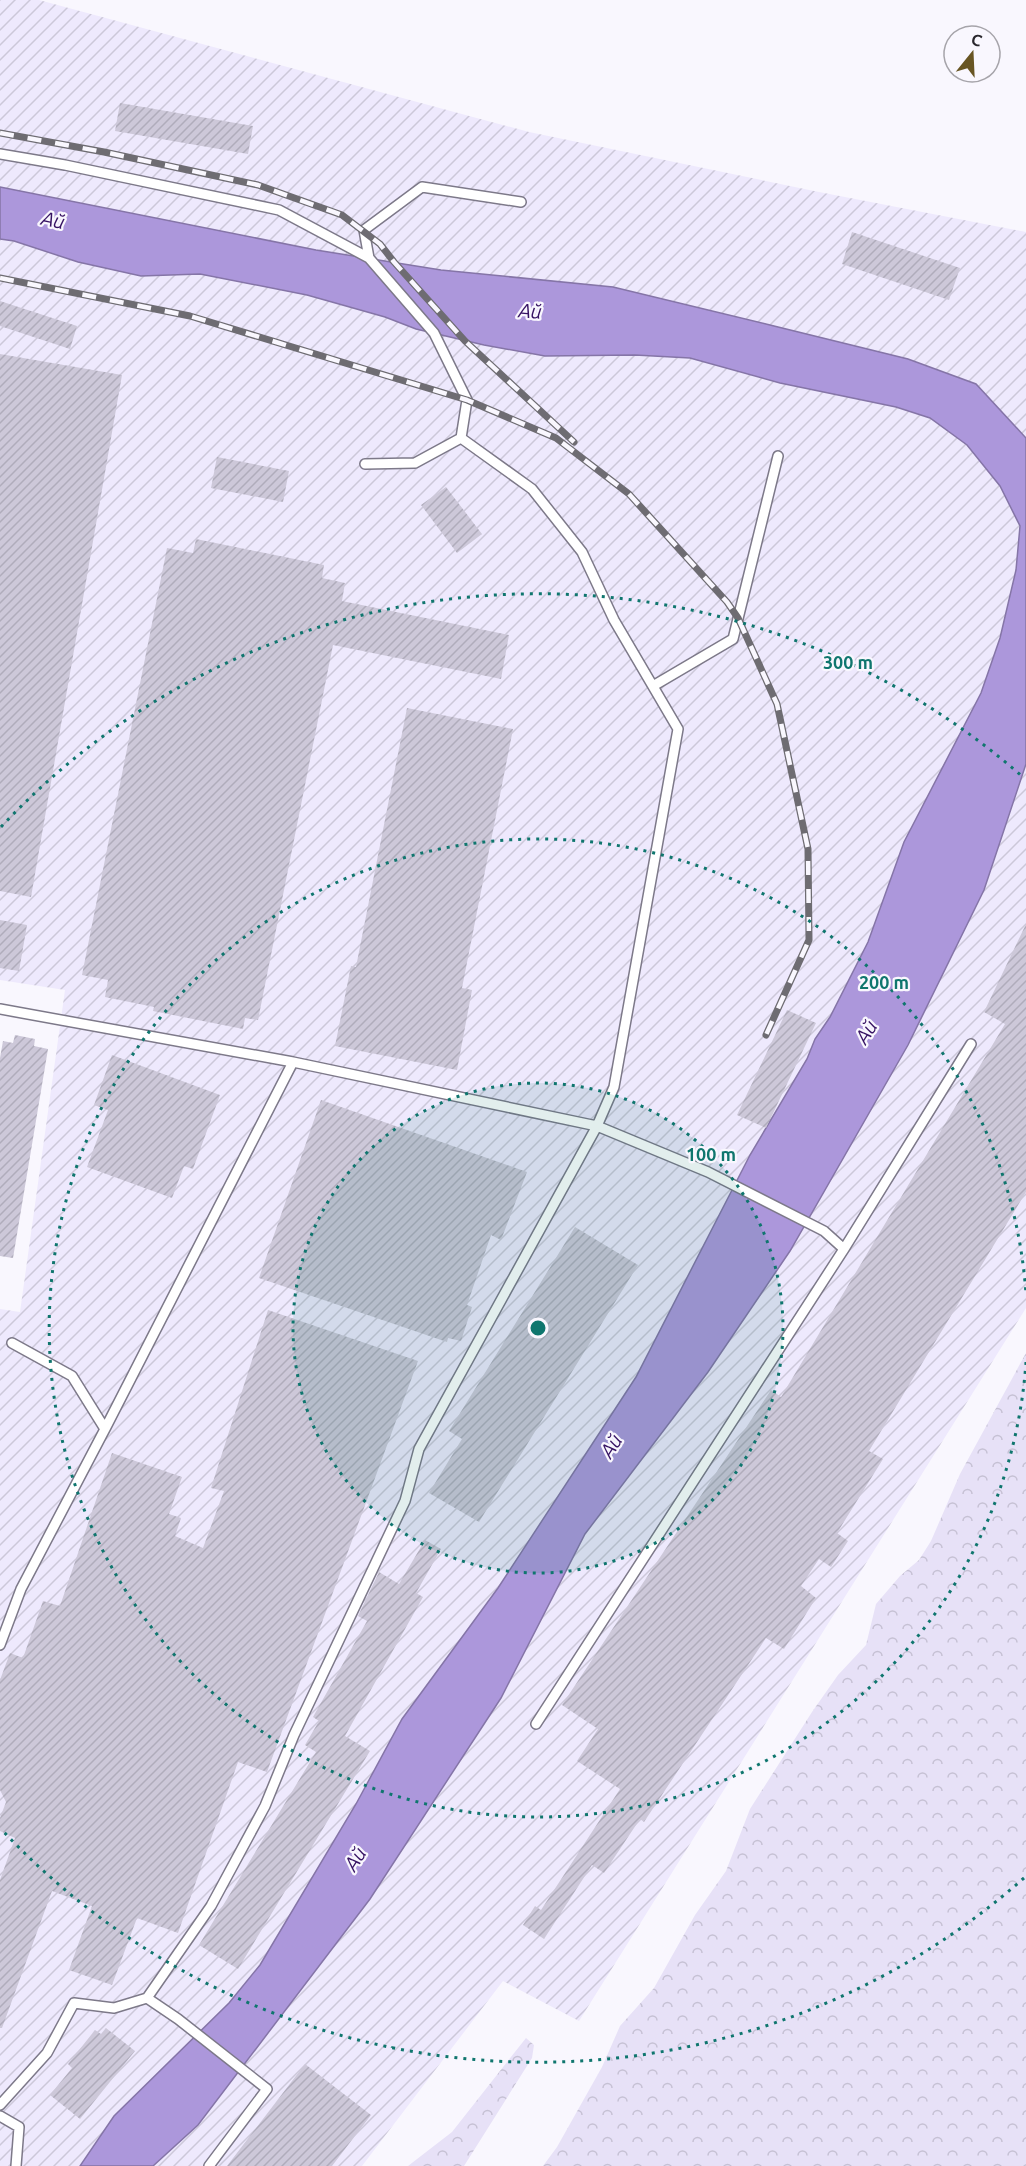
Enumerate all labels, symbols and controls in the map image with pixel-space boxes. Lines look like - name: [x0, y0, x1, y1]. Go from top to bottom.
- north arrow: [942, 24, 1002, 84]
- text: С: [969, 30, 984, 50]
- water label: Ай: [38, 206, 67, 233]
- water label: Ай: [517, 298, 543, 323]
- text: 300 m: [823, 652, 873, 672]
- text: 200 m: [859, 972, 909, 992]
- water label: Ай: [849, 1016, 882, 1049]
- text: 100 m: [686, 1144, 736, 1164]
- centre of rings: [528, 1318, 548, 1338]
- water label: Ай: [594, 1430, 627, 1463]
- water label: Ай: [338, 1843, 371, 1876]

